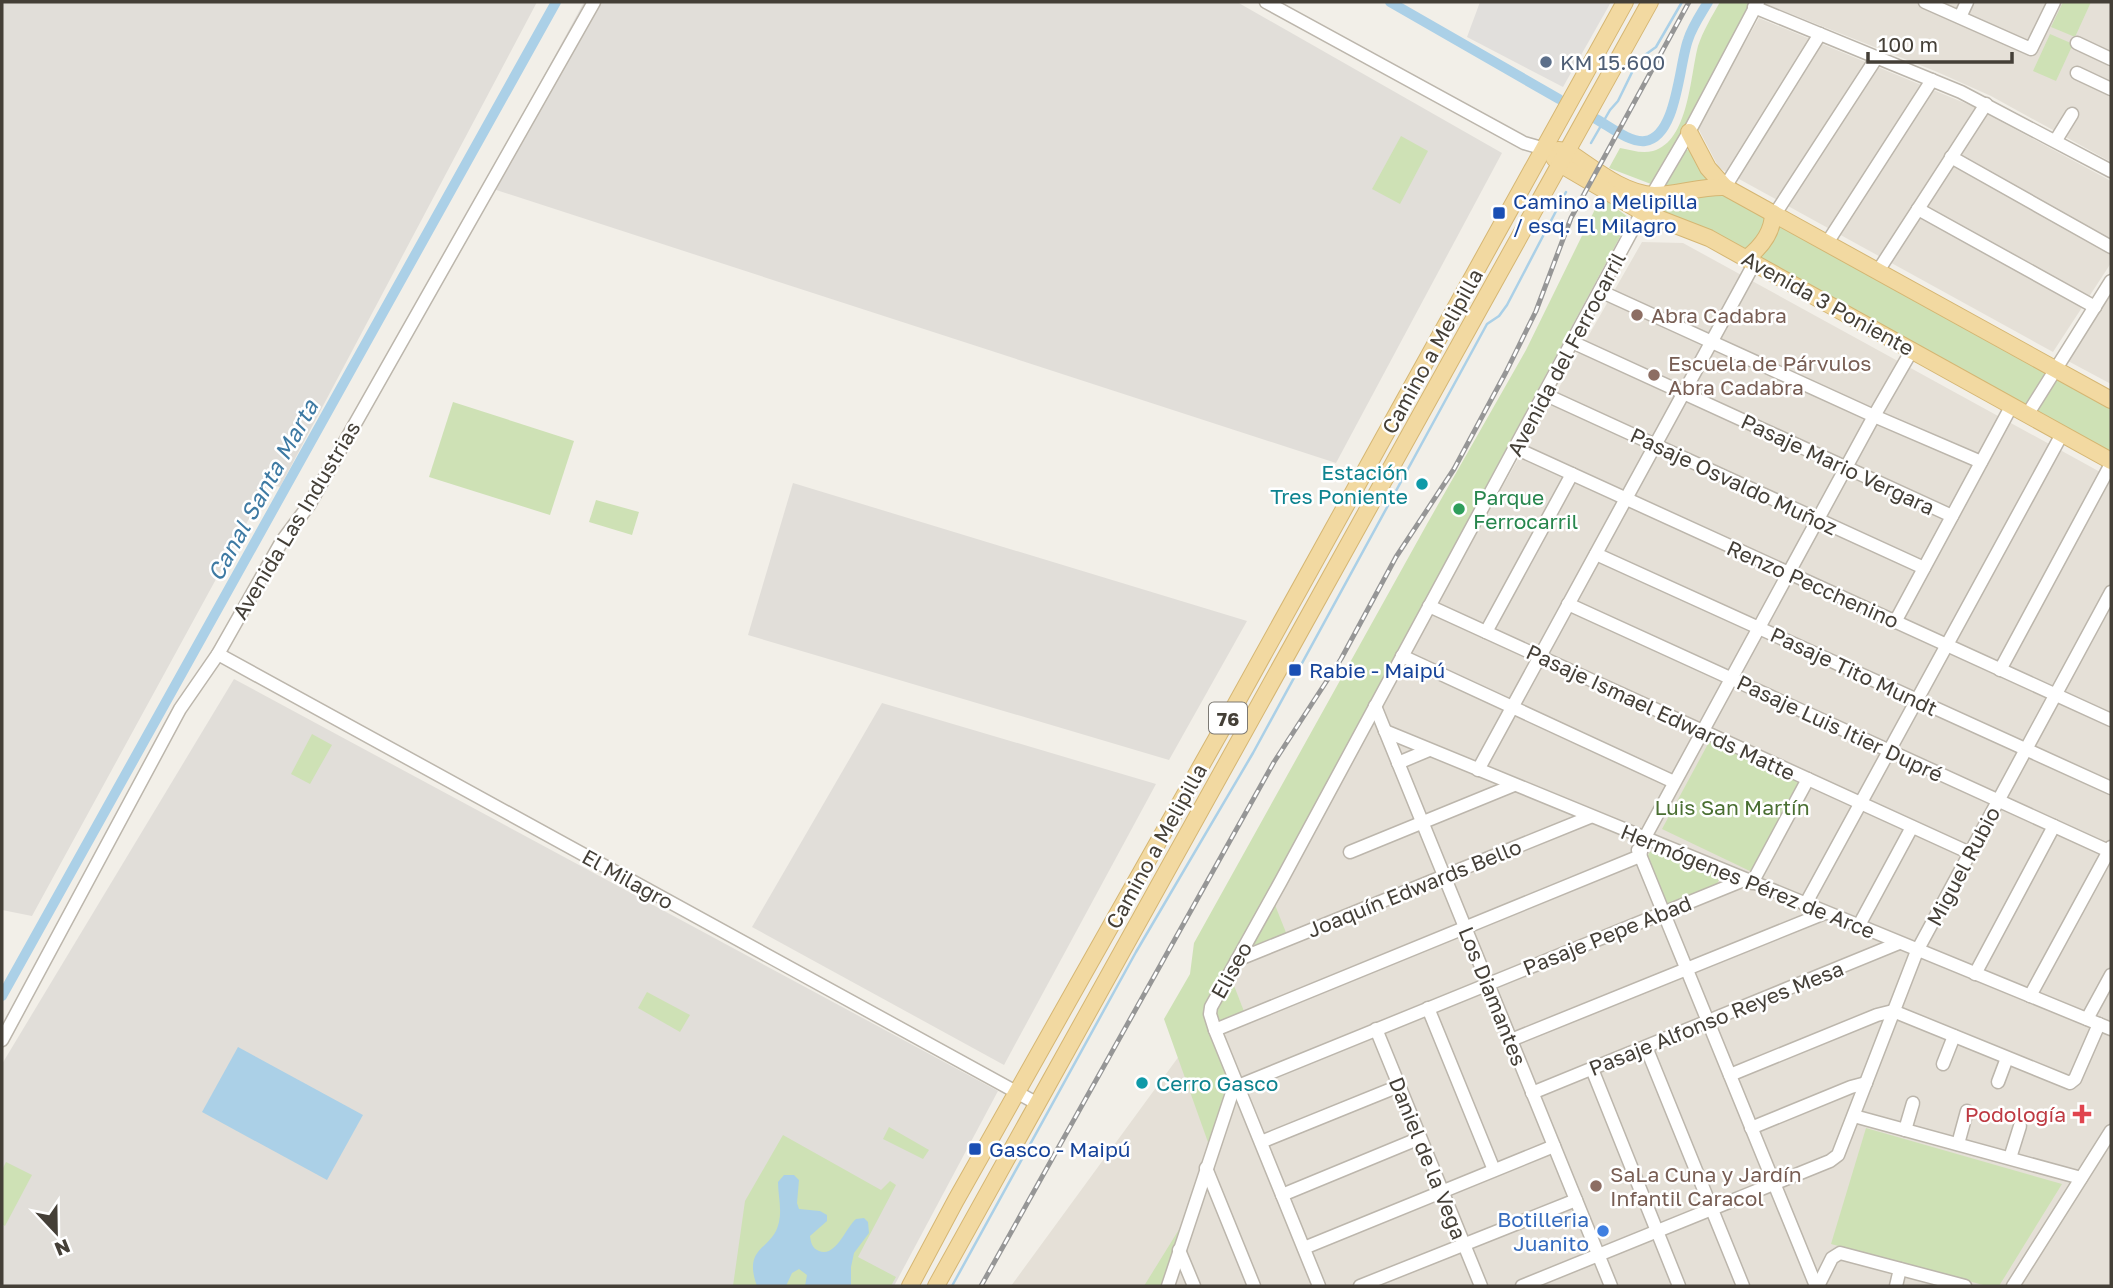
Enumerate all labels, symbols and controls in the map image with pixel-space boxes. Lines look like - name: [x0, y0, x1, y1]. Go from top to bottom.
- scale bar: [1868, 21, 2011, 65]
- text: 100 m: [1878, 31, 1938, 57]
- place label: KM 15.600: [1560, 49, 1665, 75]
- marker: KM 15.600: [1538, 54, 1554, 70]
- place label: Camino a Melipilla / esq. El Milagro: [1513, 188, 1698, 238]
- marker: Camino a Melipilla / esq. El Milagro: [1491, 205, 1507, 221]
- street label: Avenida 3 Poniente: [1737, 245, 1919, 361]
- street label: Avenida del Ferrocarril: [1501, 248, 1631, 460]
- street label: Camino a Melipilla: [1376, 264, 1488, 438]
- place label: Abra Cadabra: [1651, 302, 1787, 328]
- marker: Abra Cadabra: [1629, 307, 1645, 323]
- place label: Escuela de Párvulos Abra Cadabra: [1668, 350, 1871, 400]
- marker: Escuela de Párvulos Abra Cadabra: [1646, 367, 1662, 383]
- water label: Canal Santa Marta: [201, 394, 324, 586]
- street label: Pasaje Mario Vergara: [1737, 408, 1939, 520]
- street label: Avenida Las Industrias: [226, 416, 366, 624]
- street label: Pasaje Osvaldo Muñoz: [1626, 422, 1842, 540]
- place label: Estación Tres Poniente: [1270, 459, 1408, 509]
- marker: Estación Tres Poniente: [1414, 476, 1430, 492]
- place label: Parque Ferrocarril: [1473, 484, 1578, 534]
- marker: Parque Ferrocarril: [1451, 501, 1467, 517]
- street label: Renzo Pecchenino: [1723, 534, 1903, 634]
- street label: Pasaje Tito Mundt: [1766, 621, 1942, 721]
- street label: Pasaje Ismael Edwards Matte: [1522, 638, 1800, 786]
- place label: Rabie - Maipú: [1309, 657, 1445, 683]
- marker: Rabie - Maipú: [1287, 662, 1303, 678]
- street label: Pasaje Luis Itier Dupré: [1733, 669, 1947, 787]
- road number: 76: [1209, 702, 1247, 734]
- street label: Camino a Melipilla: [1100, 759, 1212, 933]
- park label: Luis San Martín: [1654, 794, 1810, 820]
- street label: Miguel Rubio: [1921, 802, 2005, 930]
- street label: Hermógenes Pérez de Arce: [1617, 818, 1879, 944]
- street label: Joaquín Edwards Bello: [1303, 833, 1525, 943]
- street label: El Milagro: [578, 843, 678, 915]
- street label: Pasaje Pepe Abad: [1519, 889, 1695, 981]
- street label: Los Diamantes: [1453, 923, 1533, 1069]
- street label: Eliseo: [1205, 937, 1257, 1003]
- street label: Pasaje Alfonso Reyes Mesa: [1585, 955, 1847, 1081]
- place label: Cerro Gasco: [1156, 1070, 1278, 1096]
- street label: Daniel de la Vega: [1384, 1073, 1472, 1243]
- marker: Cerro Gasco: [1134, 1075, 1150, 1091]
- place label: Podología: [1965, 1101, 2066, 1127]
- marker: Podología: [2072, 1104, 2092, 1124]
- place label: Gasco - Maipú: [989, 1136, 1131, 1162]
- marker: Gasco - Maipú: [967, 1141, 983, 1157]
- place label: SaLa Cuna y Jardín Infantil Caracol: [1610, 1161, 1802, 1211]
- marker: SaLa Cuna y Jardín Infantil Caracol: [1588, 1178, 1604, 1194]
- north arrow: [21, 1197, 91, 1267]
- place label: Botilleria Juanito: [1497, 1206, 1589, 1256]
- marker: Botilleria Juanito: [1595, 1223, 1611, 1239]
- text: N: [52, 1235, 74, 1262]

